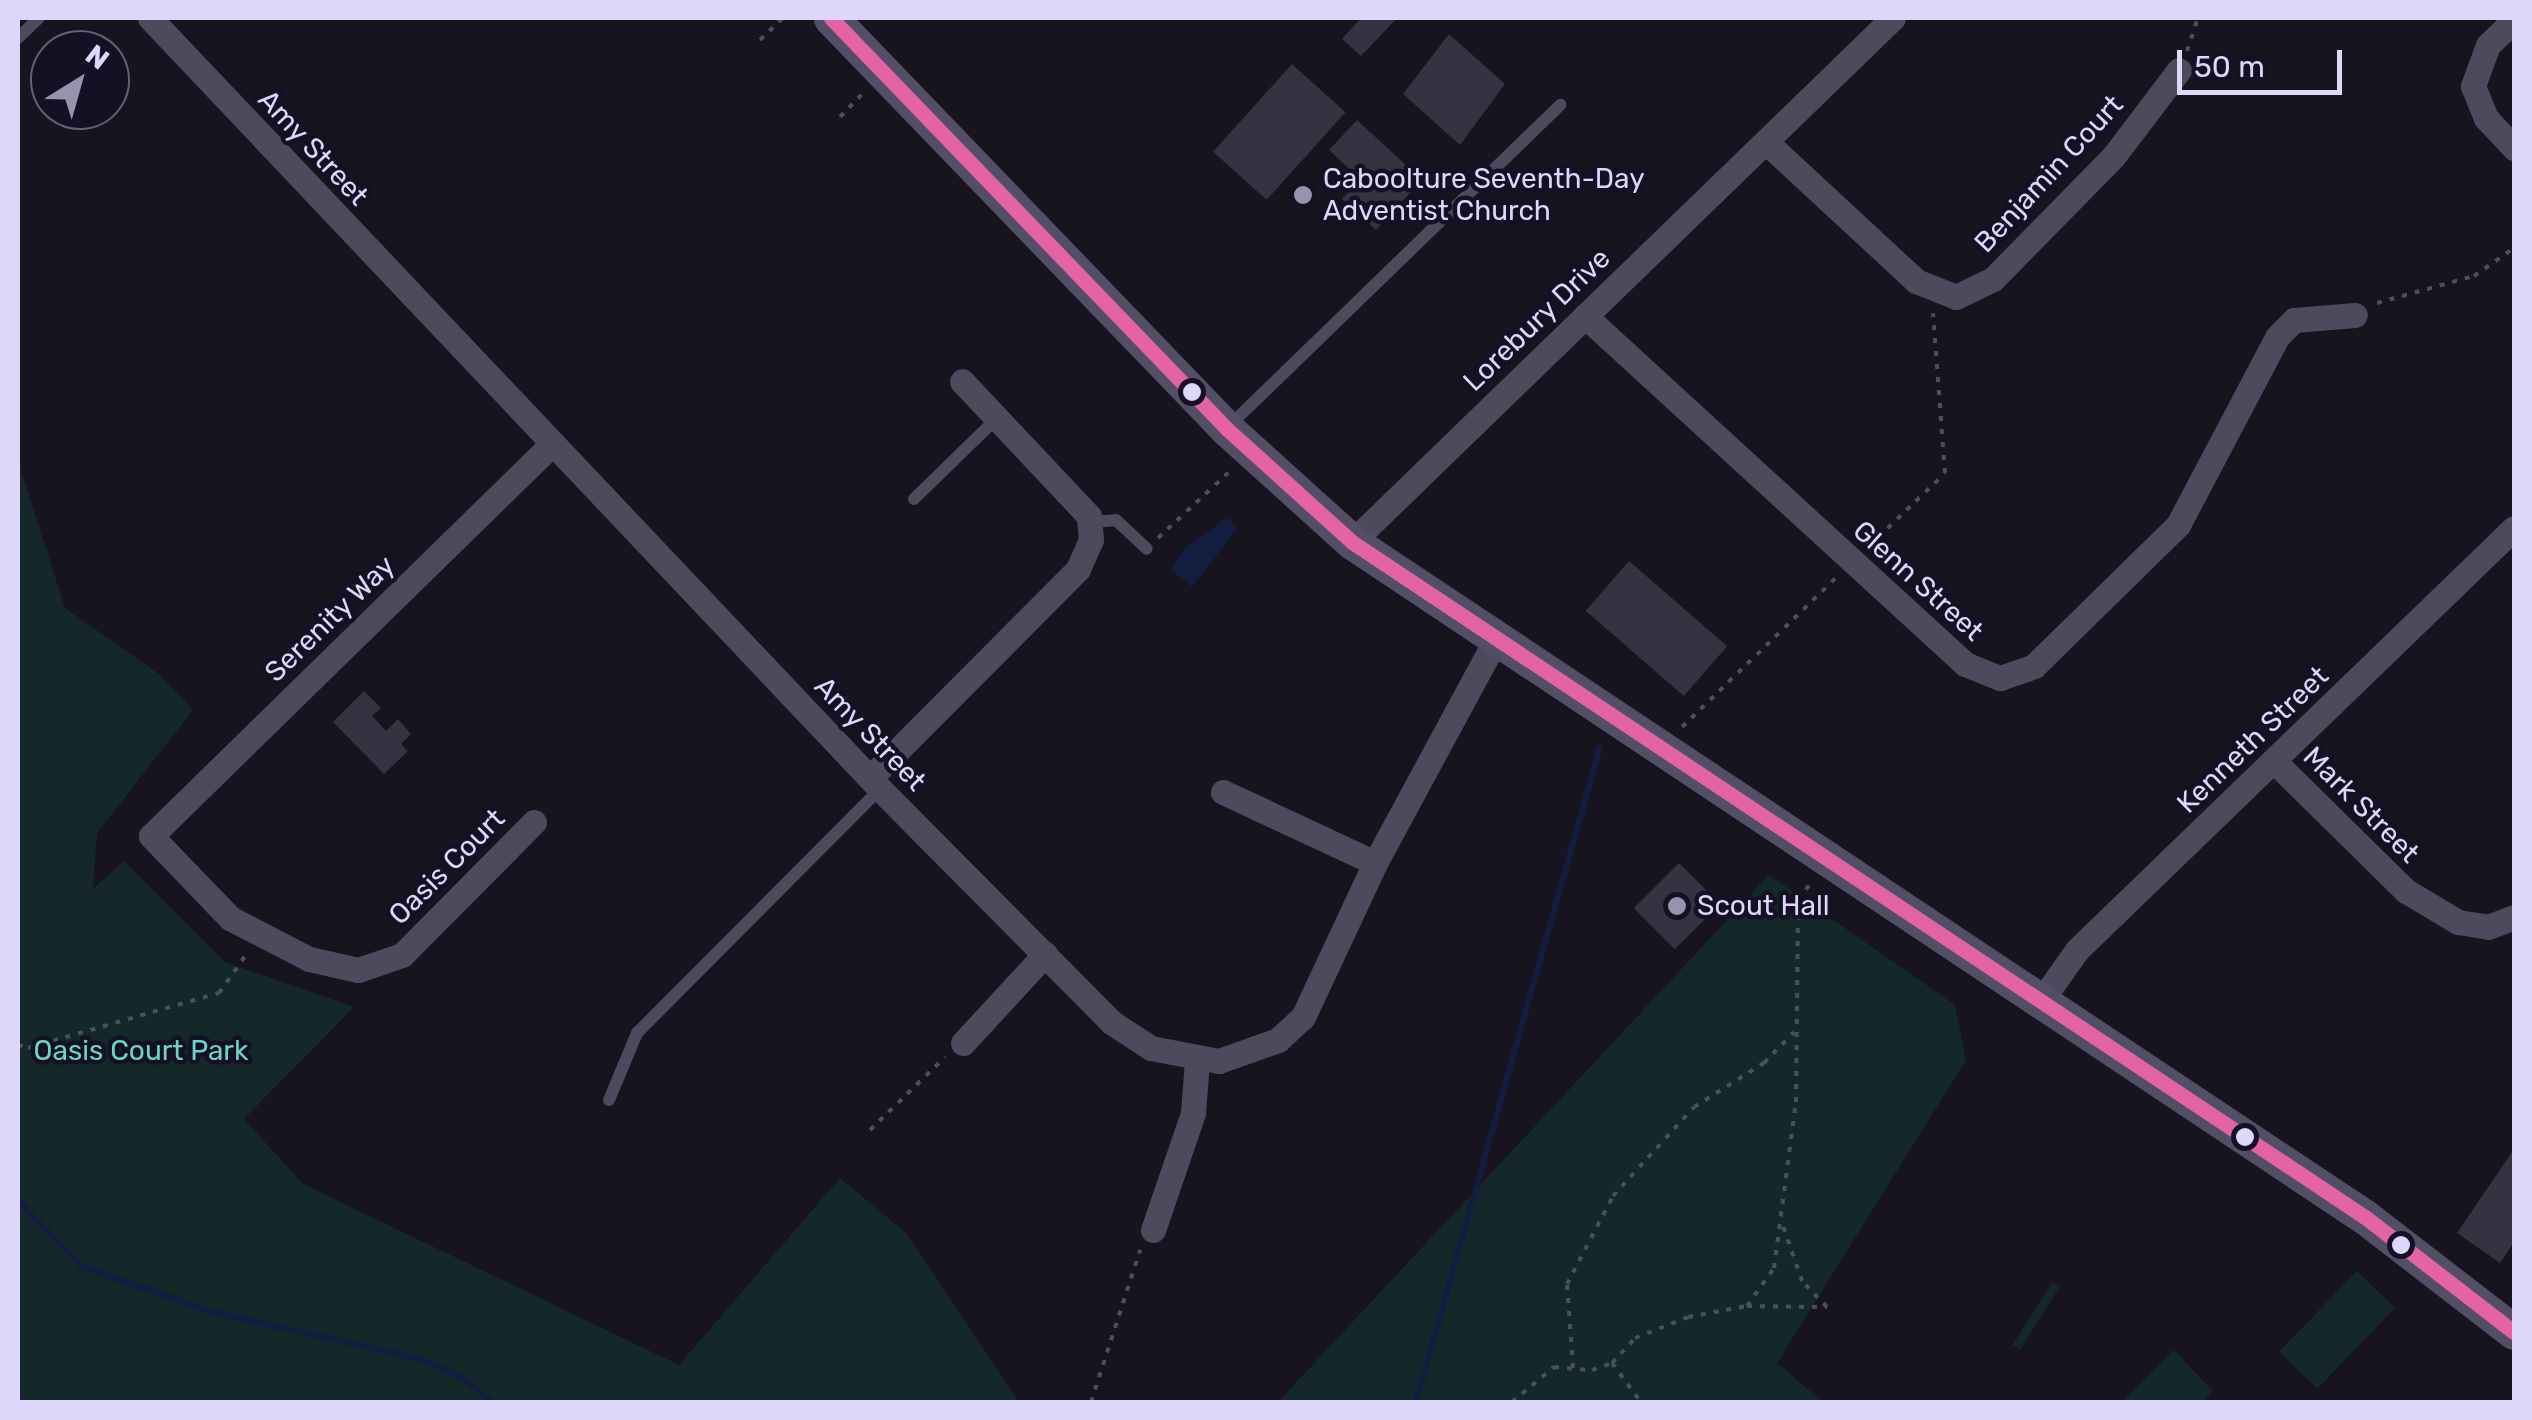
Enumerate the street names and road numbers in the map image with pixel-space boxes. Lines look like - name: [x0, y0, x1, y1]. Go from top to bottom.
- street label: Amy Street: [251, 83, 375, 213]
- street label: Benjamin Court: [1968, 88, 2130, 260]
- street label: Lorebury Drive: [1456, 241, 1618, 399]
- street label: Glenn Street: [1846, 514, 1990, 648]
- street label: Serenity Way: [258, 548, 402, 690]
- street label: Kenneth Street: [2170, 659, 2336, 821]
- street label: Amy Street: [807, 670, 933, 798]
- street label: Mark Street: [2296, 740, 2426, 870]
- street label: Oasis Court: [382, 802, 512, 932]

